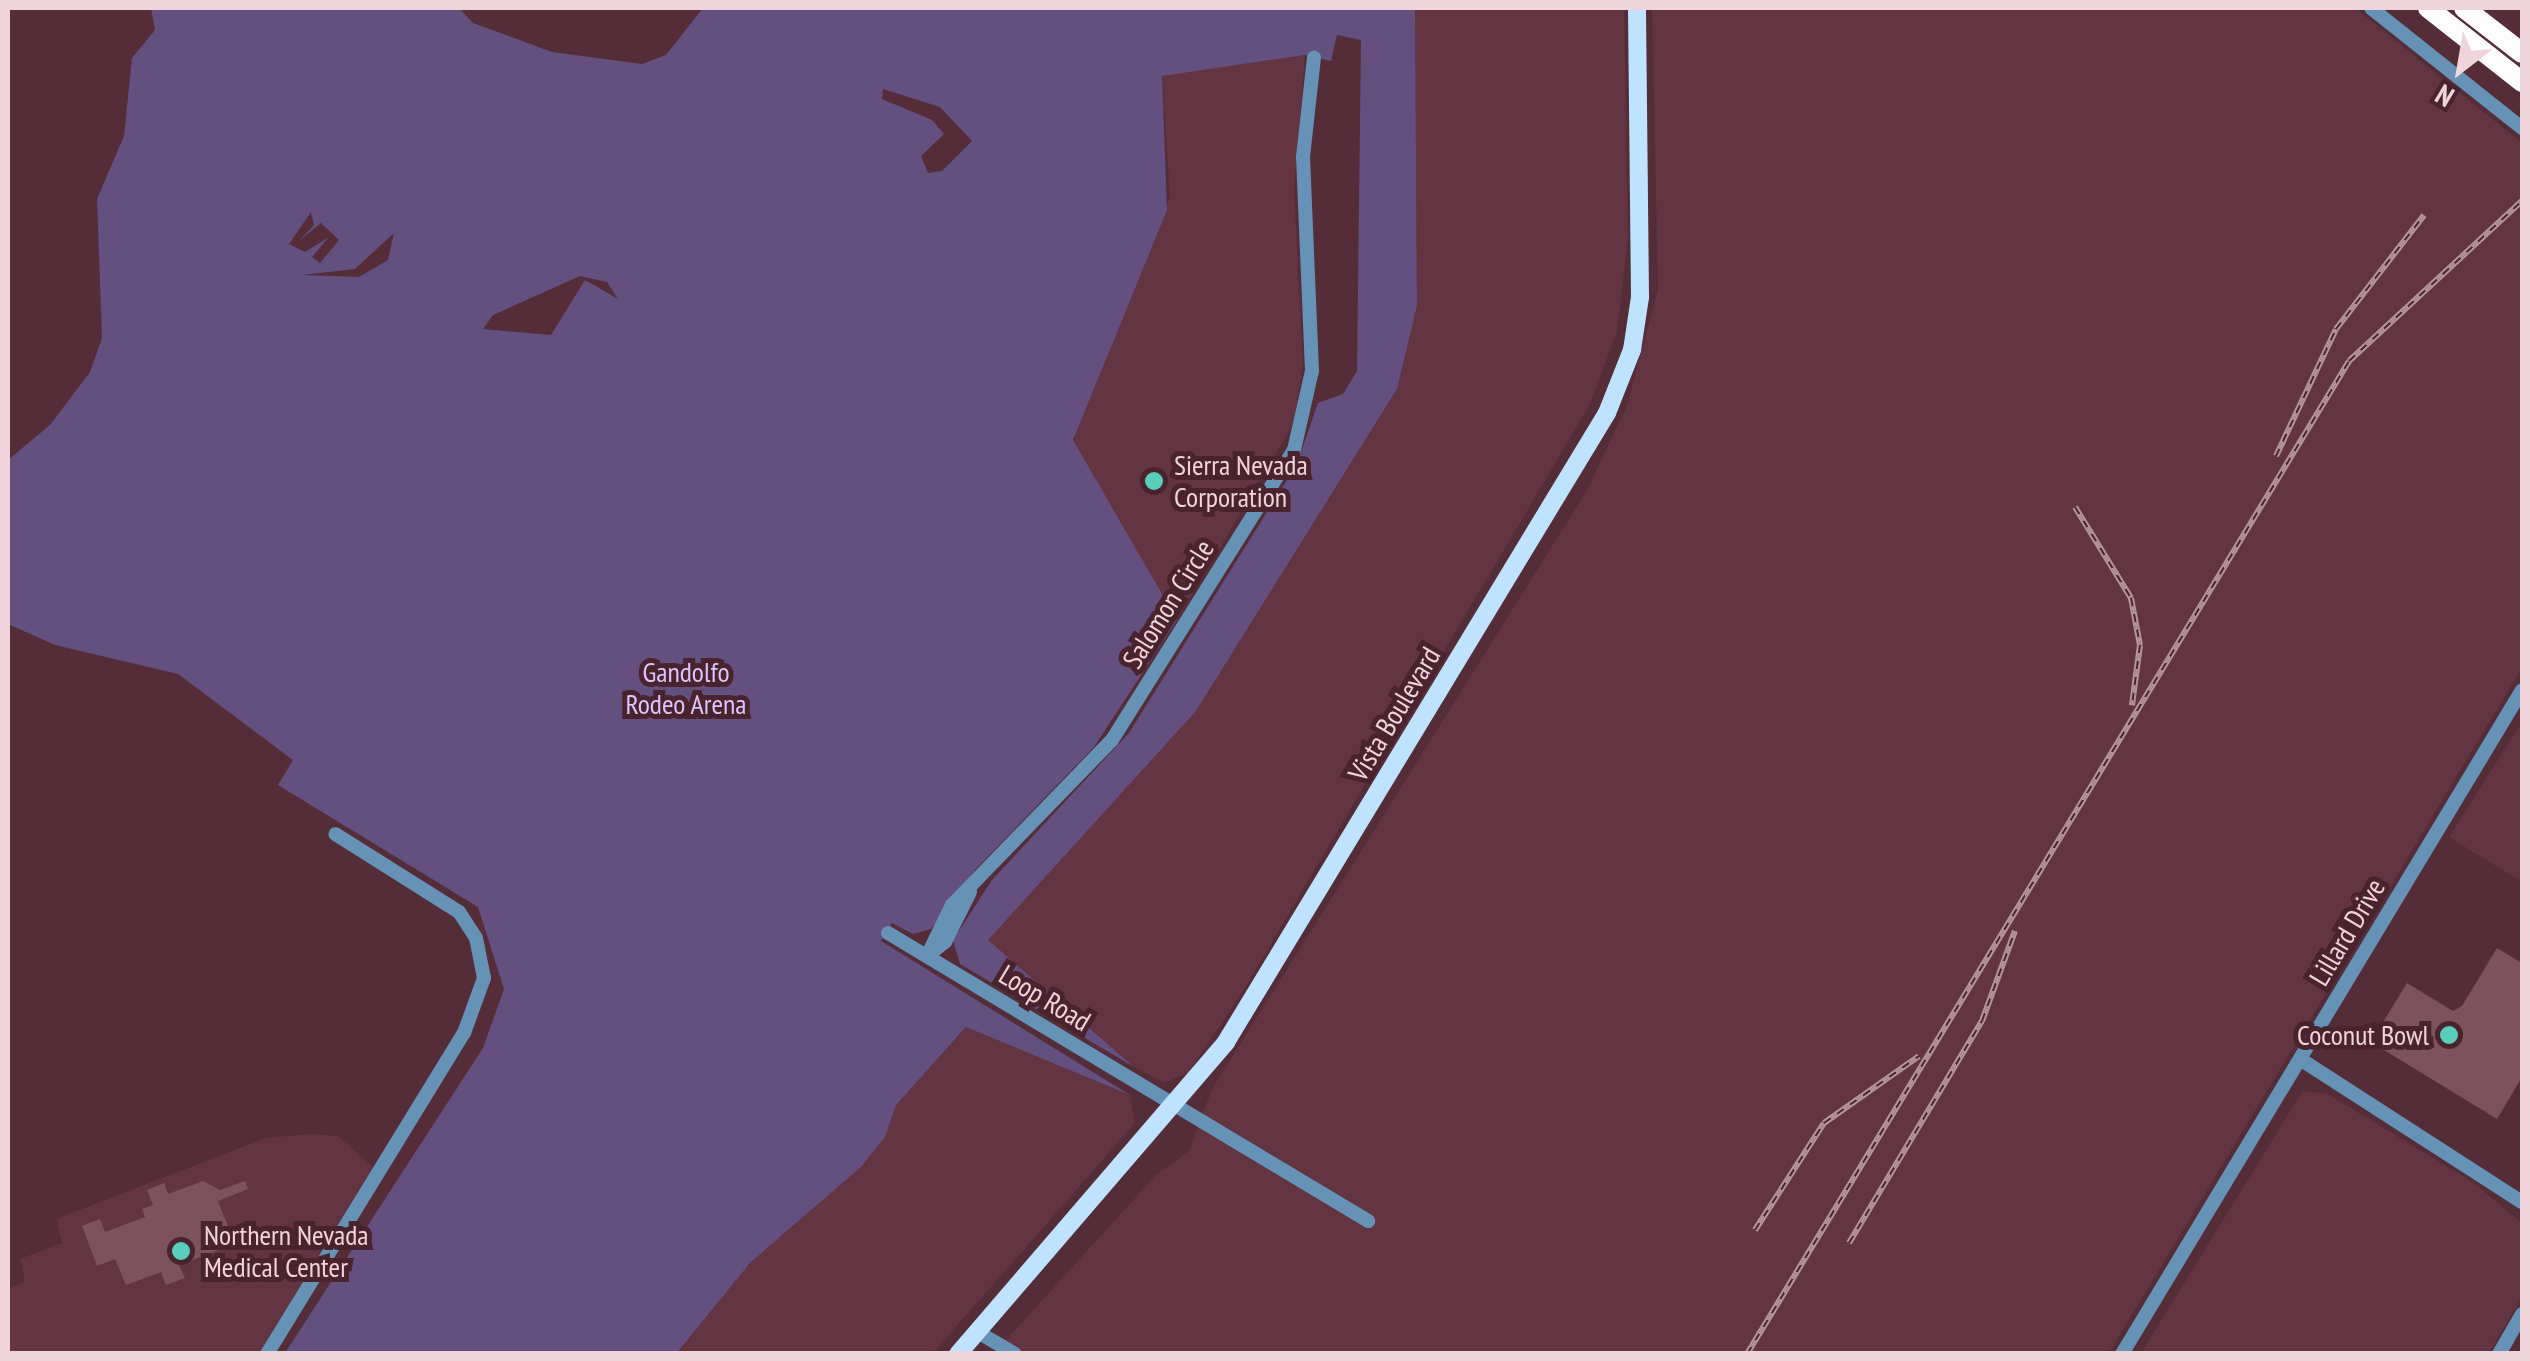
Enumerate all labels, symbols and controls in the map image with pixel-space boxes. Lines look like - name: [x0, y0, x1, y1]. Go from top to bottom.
- north arrow: [2410, 20, 2510, 120]
- text: N: [2428, 76, 2460, 116]
- place label: Sierra Nevada Corporation: [1174, 448, 1308, 514]
- marker: Sierra Nevada Corporation: [1143, 470, 1165, 492]
- street label: Salomon Circle: [1115, 534, 1221, 674]
- street label: Vista Boulevard: [1341, 641, 1447, 787]
- park label: Gandolfo Rodeo Arena: [625, 655, 747, 721]
- street label: Lillard Drive: [2302, 873, 2392, 991]
- street label: Loop Road: [993, 958, 1097, 1038]
- place label: Coconut Bowl: [2297, 1018, 2429, 1052]
- marker: Coconut Bowl: [2438, 1024, 2460, 1046]
- place label: Northern Nevada Medical Center: [204, 1218, 369, 1284]
- marker: Northern Nevada Medical Center: [168, 1238, 194, 1264]

